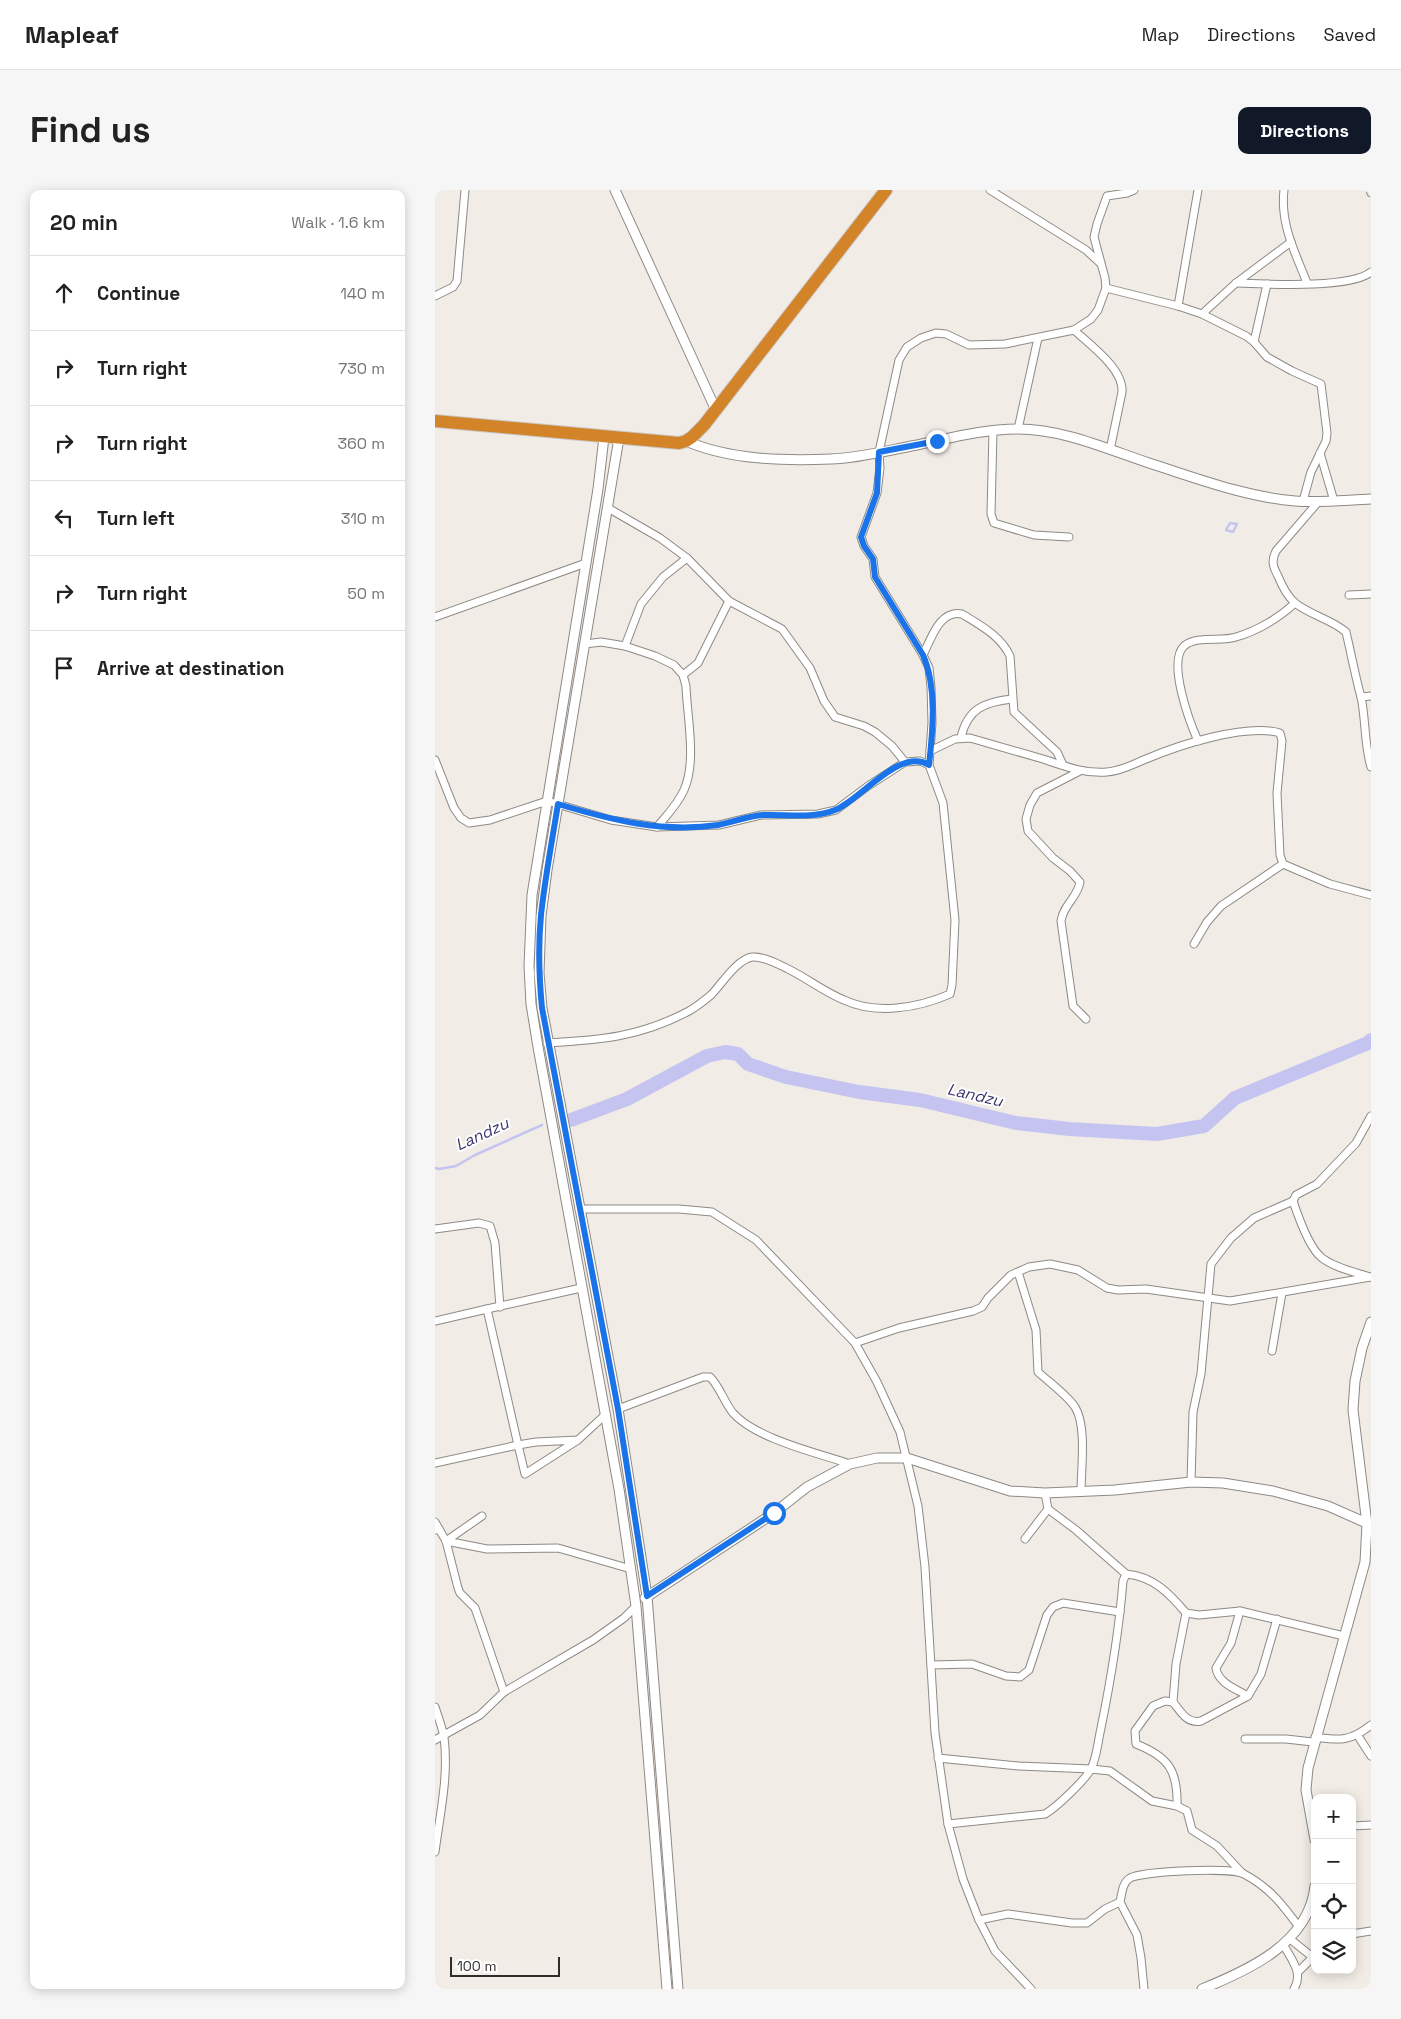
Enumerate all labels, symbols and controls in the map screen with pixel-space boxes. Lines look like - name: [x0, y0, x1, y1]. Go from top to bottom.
- text: Mapleaf: [25, 19, 119, 50]
- text: Map: [1142, 23, 1179, 46]
- text: Directions: [1207, 23, 1296, 46]
- text: Saved: [1324, 23, 1376, 46]
- button: Directions: [1238, 107, 1371, 154]
- text: Find us: [30, 108, 151, 152]
- text: 20 min: [50, 209, 118, 236]
- text: Walk · 1.6 km: [291, 212, 385, 233]
- icon: ahead: [50, 279, 78, 307]
- text: Continue: [97, 281, 180, 306]
- text: 140 m: [340, 283, 385, 304]
- icon: right: [50, 354, 78, 382]
- text: Turn right: [97, 356, 187, 381]
- text: 730 m: [338, 358, 385, 379]
- icon: right: [50, 429, 78, 457]
- route end: [926, 430, 949, 453]
- text: Turn right: [97, 431, 187, 456]
- text: 360 m: [337, 433, 385, 454]
- icon: left: [50, 504, 78, 532]
- text: Turn left: [97, 506, 175, 531]
- text: 310 m: [341, 508, 385, 529]
- icon: right: [50, 579, 78, 607]
- text: Turn right: [97, 581, 187, 606]
- text: 50 m: [347, 583, 385, 604]
- icon: arrive: [50, 654, 78, 682]
- text: Arrive at destination: [97, 656, 285, 681]
- water label: Landzu: [945, 1078, 1006, 1112]
- water label: Landzu: [452, 1112, 513, 1155]
- route start: [763, 1502, 786, 1525]
- map controls: [1311, 1794, 1356, 1974]
- button: +: [1311, 1794, 1356, 1839]
- button: −: [1311, 1839, 1356, 1884]
- button: locate: [1311, 1884, 1356, 1929]
- button: layers: [1311, 1929, 1356, 1974]
- scale bar: [450, 1954, 560, 1977]
- text: 100 m: [457, 1957, 496, 1975]

